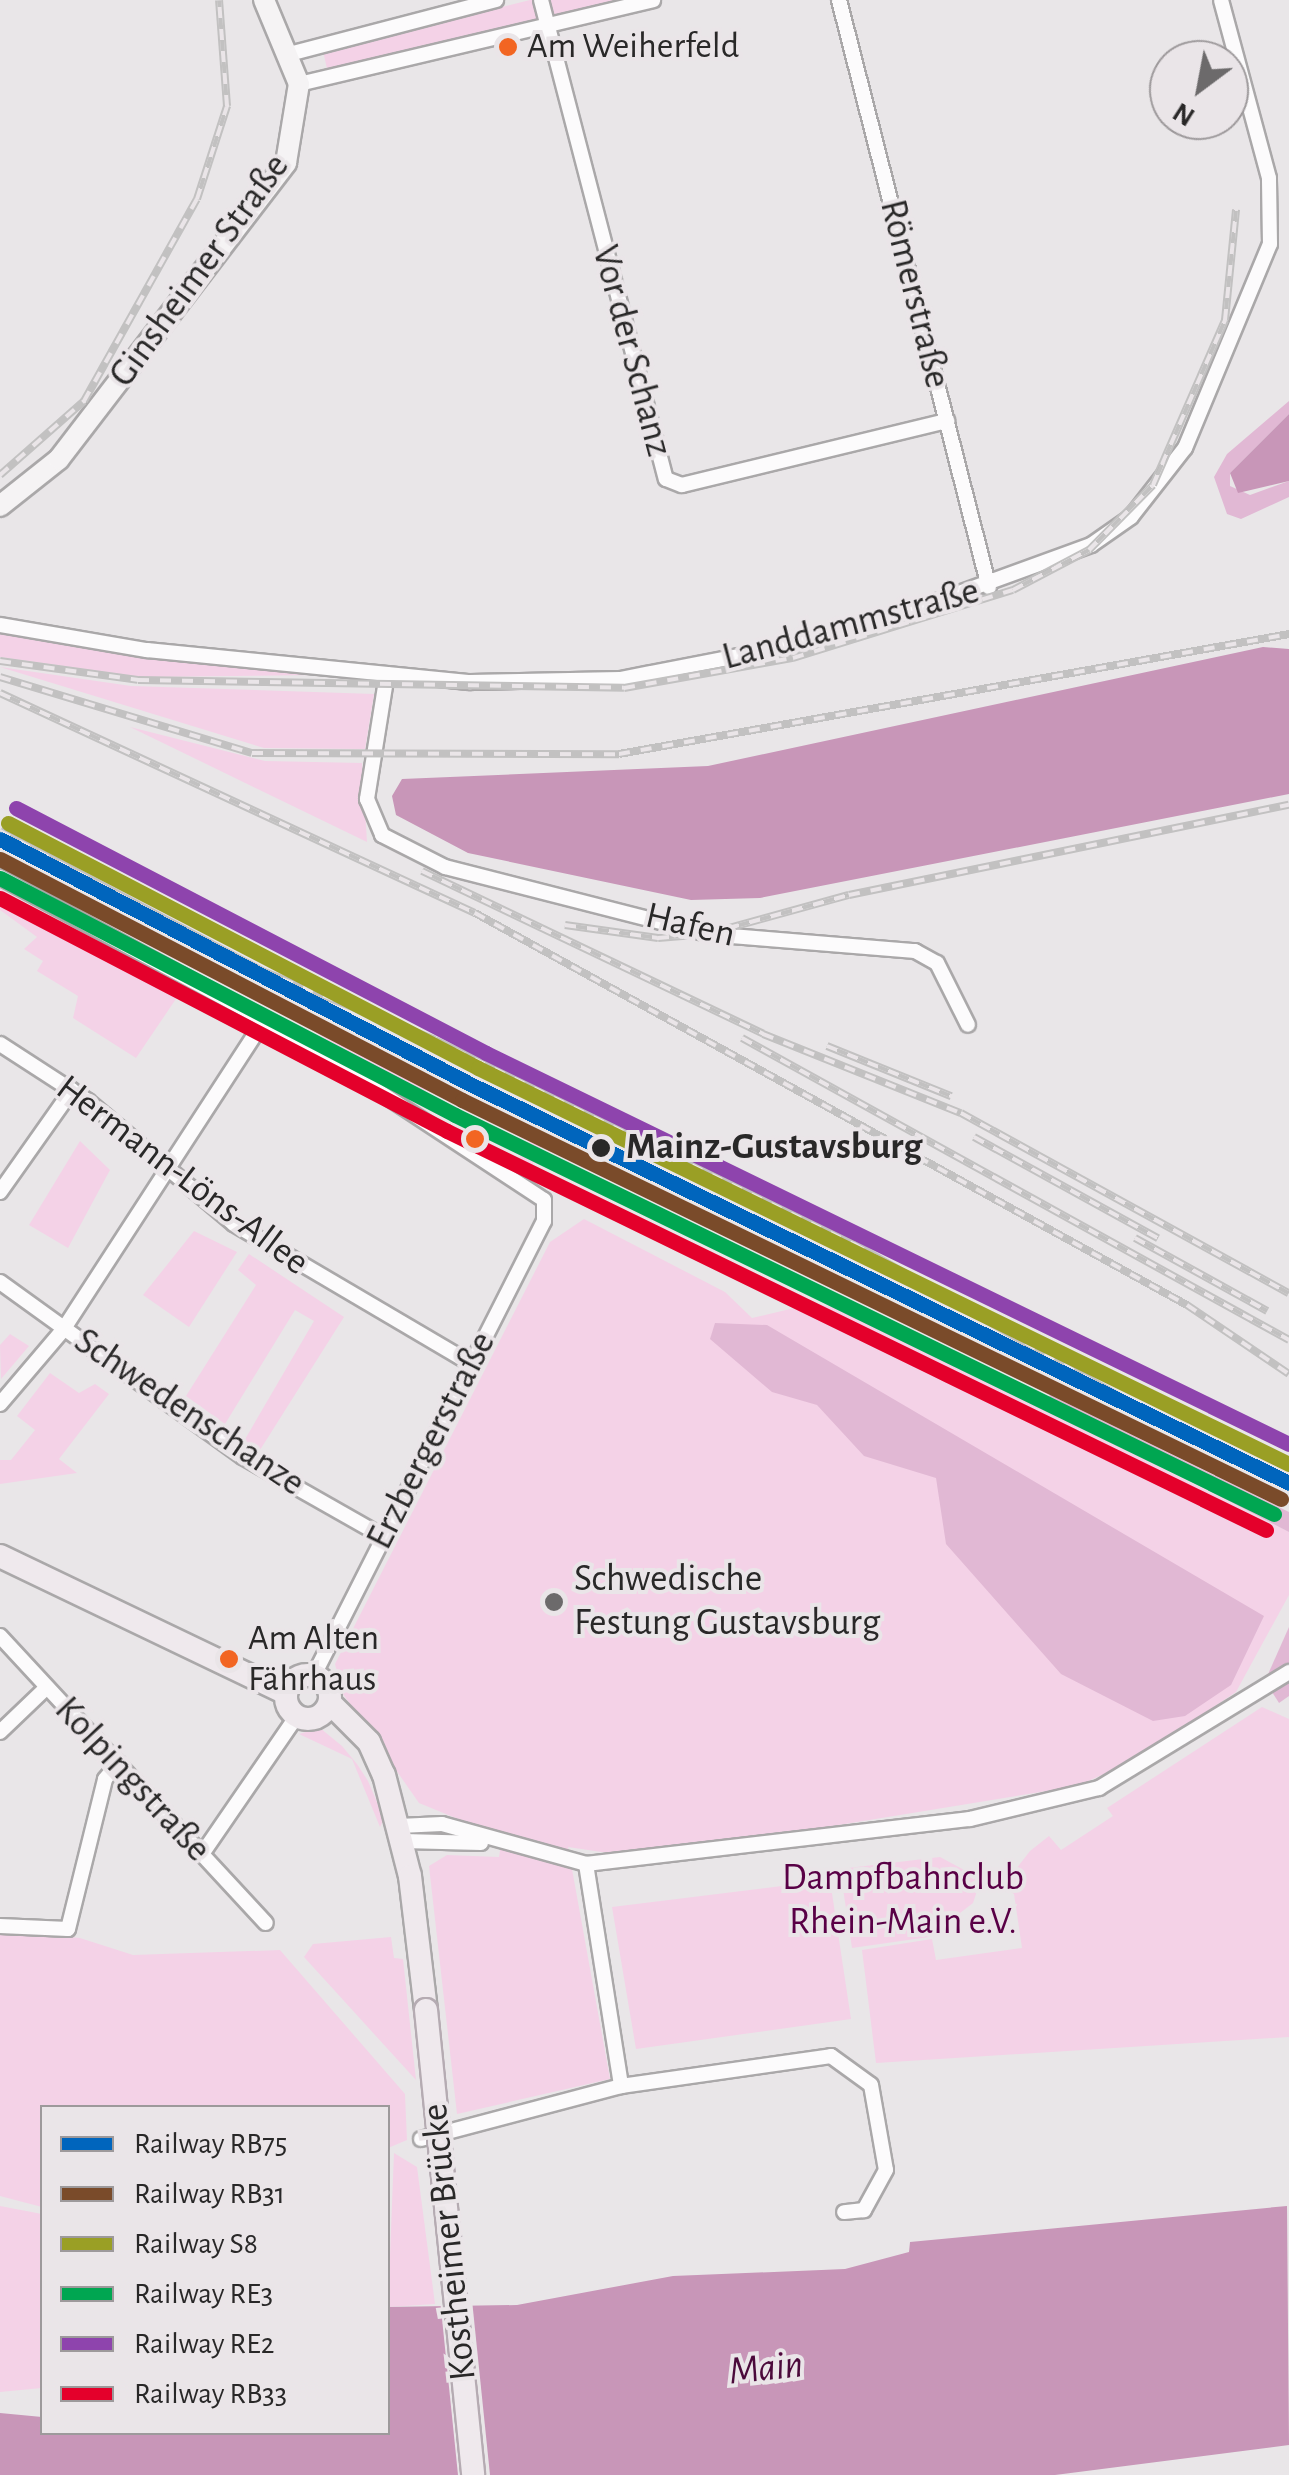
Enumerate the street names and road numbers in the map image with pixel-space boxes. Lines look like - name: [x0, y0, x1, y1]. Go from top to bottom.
- street label: Ginsheimer Straße: [100, 146, 300, 396]
- street label: Römerstraße: [869, 195, 959, 393]
- street label: Vor der Schanz: [581, 241, 681, 461]
- street label: Landdammstraße: [718, 569, 984, 681]
- street label: Hafen: [641, 894, 739, 958]
- street label: Hermann-Löns-Allee: [47, 1066, 317, 1286]
- street label: Schwedenschanze: [65, 1319, 313, 1507]
- street label: Erzbergerstraße: [358, 1325, 506, 1557]
- street label: Kolpingstraße: [44, 1688, 220, 1872]
- street label: Kostheimer Brücke: [413, 2101, 487, 2383]

